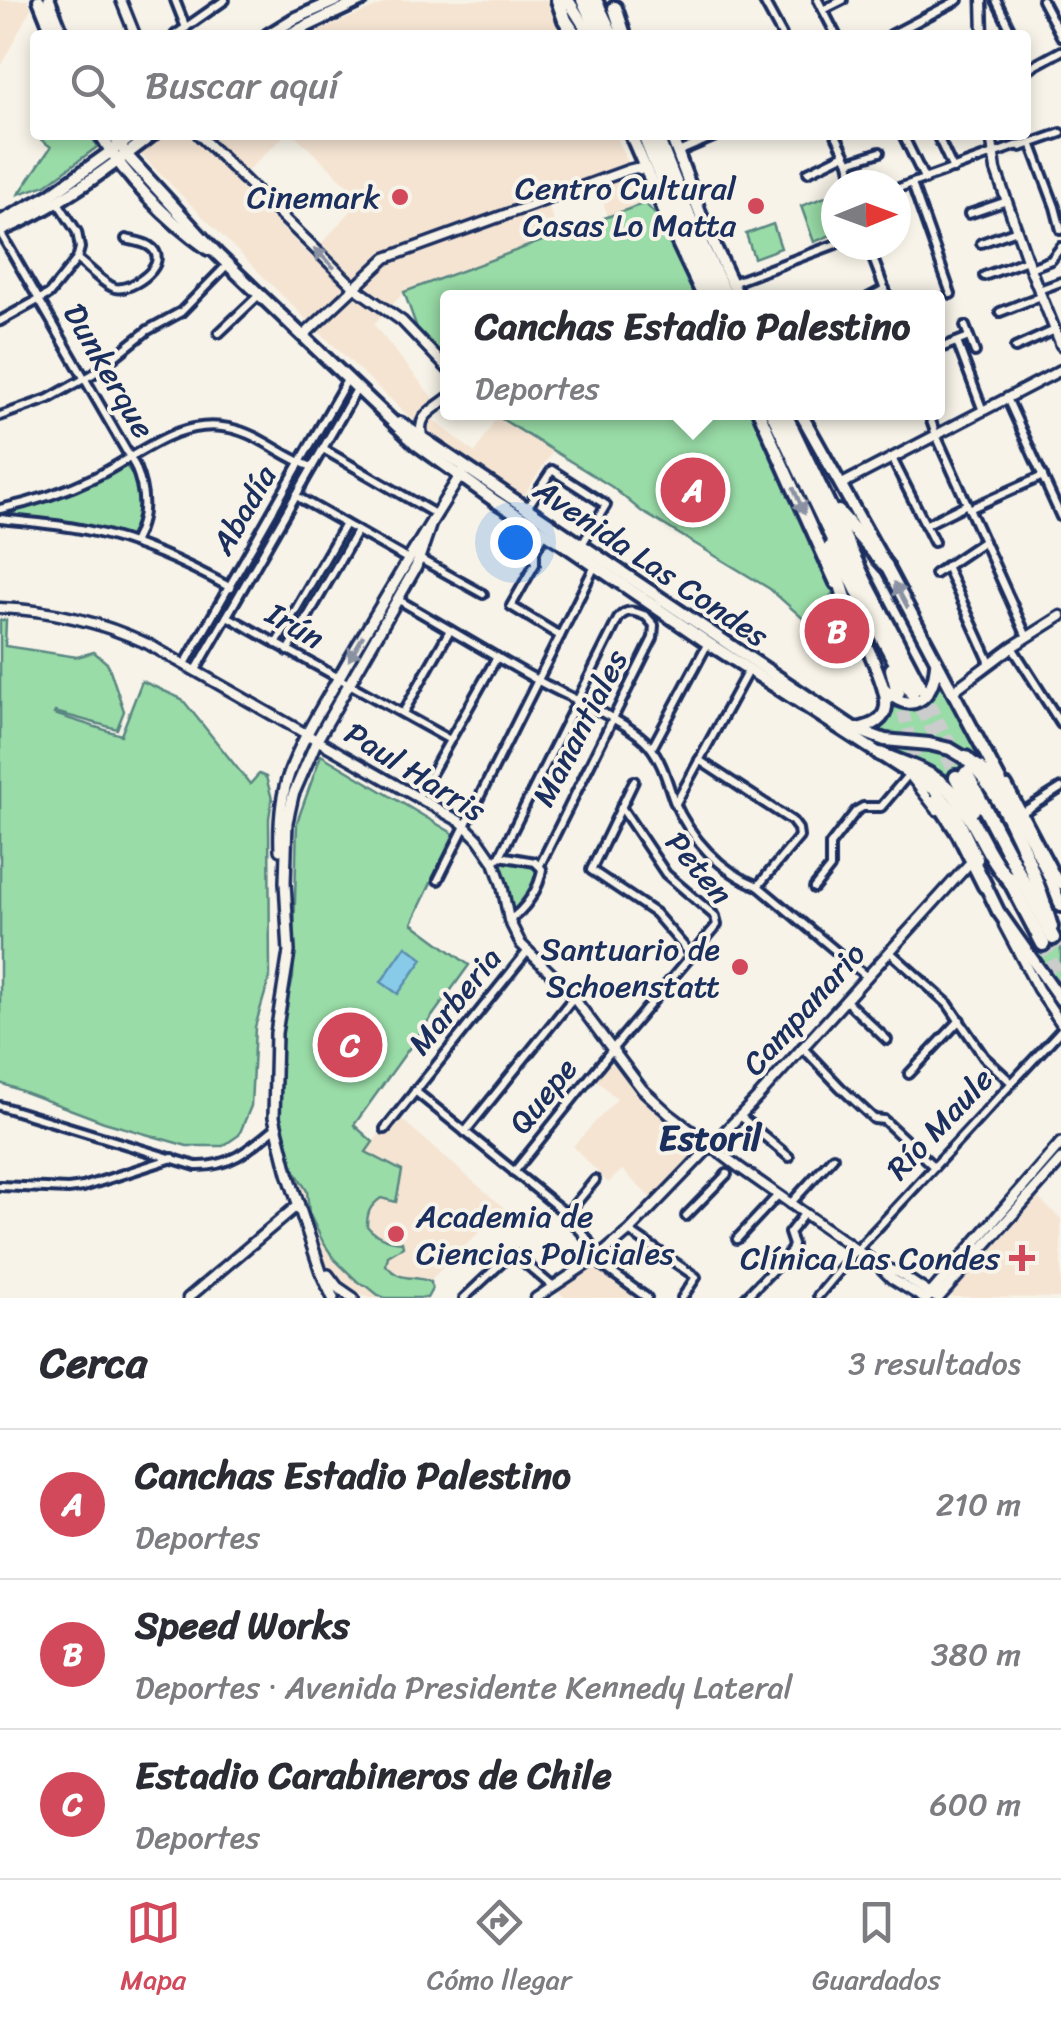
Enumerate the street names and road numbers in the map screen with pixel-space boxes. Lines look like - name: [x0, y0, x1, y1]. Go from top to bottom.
- street label: Dunkerque: [47, 292, 171, 450]
- street label: Abadía: [195, 453, 293, 567]
- street label: Avenida Las Condes: [527, 471, 775, 655]
- street label: Irún: [254, 586, 335, 666]
- street label: Manantiales: [516, 639, 644, 817]
- street label: Paul Harris: [333, 706, 498, 838]
- street label: Peten: [650, 818, 748, 918]
- street label: Campanario: [728, 929, 880, 1089]
- street label: Marberia: [393, 934, 517, 1068]
- street label: Quepe: [494, 1044, 592, 1148]
- street label: Río Maule: [872, 1054, 1008, 1194]

